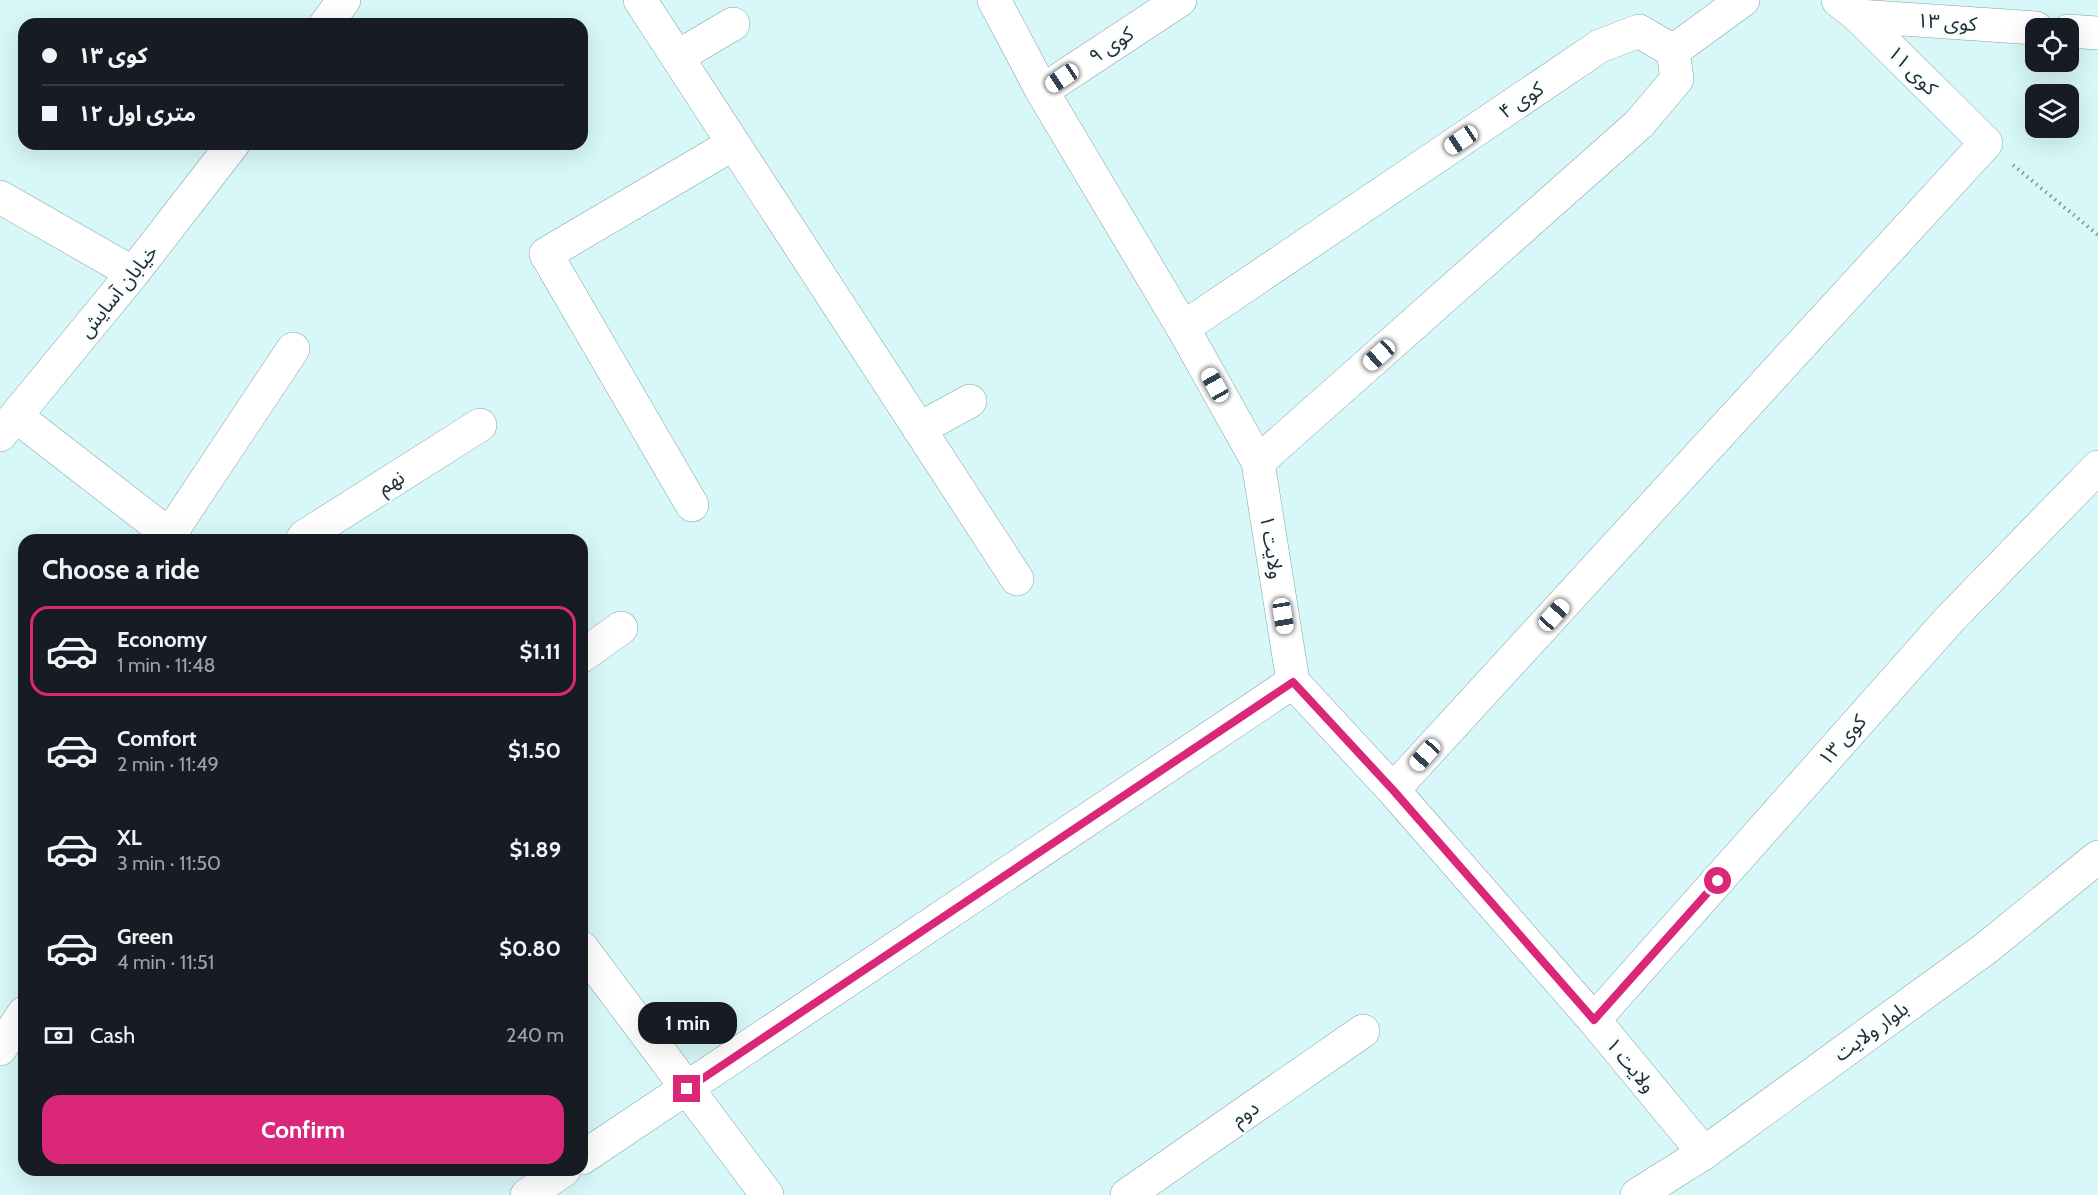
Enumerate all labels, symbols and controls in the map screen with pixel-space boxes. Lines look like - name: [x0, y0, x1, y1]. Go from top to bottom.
- street label: کوی ۱۳: [1916, 8, 1979, 36]
- map controls: [2025, 18, 2079, 138]
- button: locate: [2025, 18, 2079, 72]
- street label: کوی ۹: [1084, 21, 1139, 69]
- street label: کوی ۱۱: [1883, 40, 1943, 100]
- text: کوی ۱۳: [78, 42, 148, 69]
- car: [1042, 60, 1082, 96]
- street label: کوی ۴: [1494, 76, 1549, 124]
- button: layers: [2025, 84, 2079, 138]
- text: ۱۲ متری اول: [78, 100, 196, 127]
- car: [1441, 122, 1481, 158]
- street label: خیابان آسایش: [73, 240, 163, 342]
- car: [1360, 336, 1398, 374]
- car: [1198, 365, 1232, 405]
- street label: نهم: [373, 465, 410, 502]
- street label: ولایت ۱: [1255, 513, 1289, 581]
- text: Choose a ride: [42, 553, 200, 586]
- car: [1535, 596, 1573, 634]
- car: [1271, 597, 1295, 635]
- icon: car: [45, 624, 99, 678]
- text: Economy: [117, 626, 207, 653]
- text: $1.11: [519, 638, 561, 665]
- text: 1 min · 11:48: [117, 653, 216, 677]
- street label: کوی ۱۳: [1813, 709, 1872, 770]
- icon: car: [45, 723, 99, 777]
- text: Comfort: [117, 725, 196, 752]
- car: [1406, 736, 1444, 774]
- text: $1.50: [508, 737, 561, 764]
- text: 2 min · 11:49: [117, 752, 219, 776]
- icon: car: [45, 822, 99, 876]
- text: XL: [117, 824, 142, 851]
- text: $1.89: [510, 836, 561, 863]
- text: 3 min · 11:50: [117, 851, 221, 875]
- route start: [1704, 867, 1731, 894]
- icon: car: [45, 921, 99, 975]
- text: Green: [117, 923, 173, 950]
- text: $0.80: [499, 935, 561, 962]
- text: 4 min · 11:51: [117, 950, 214, 974]
- street label: بلوار ولایت: [1829, 996, 1913, 1066]
- callout: 1 min: [638, 1002, 736, 1044]
- text: 1 min: [665, 1011, 710, 1035]
- icon: cash: [42, 1019, 75, 1052]
- text: Cash: [90, 1022, 135, 1049]
- text: 240 m: [506, 1023, 564, 1047]
- street label: ولایت ۱: [1601, 1033, 1661, 1097]
- route end: [673, 1075, 700, 1102]
- button: Confirm: [42, 1095, 564, 1164]
- street label: دوم: [1227, 1095, 1265, 1133]

